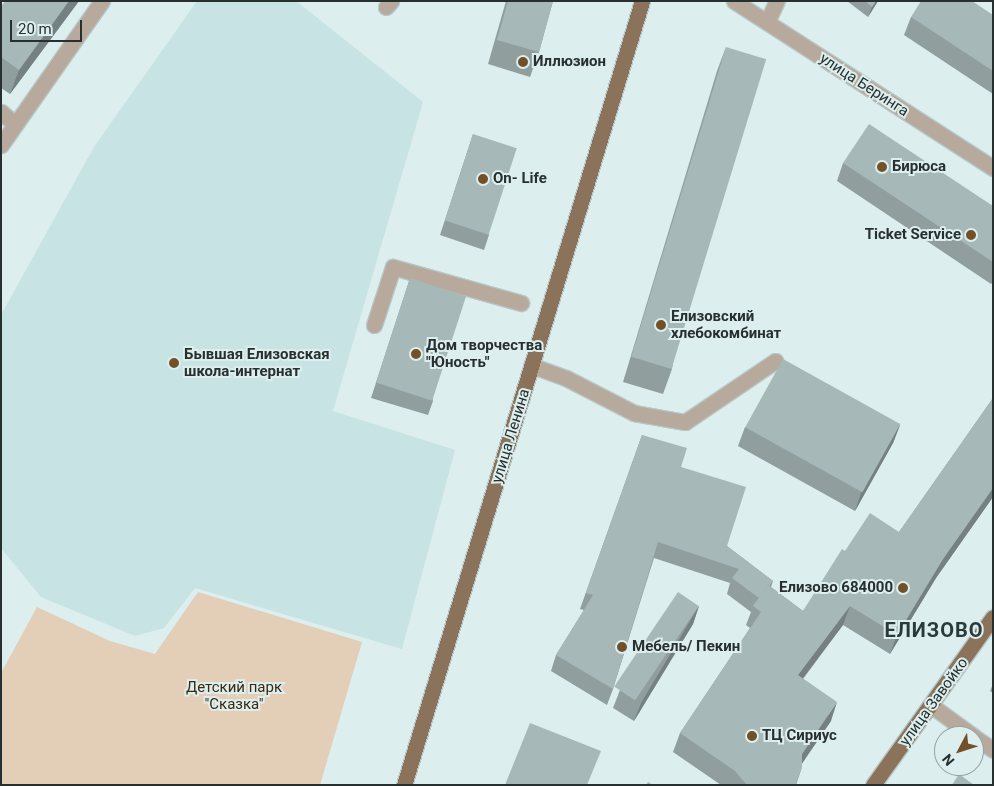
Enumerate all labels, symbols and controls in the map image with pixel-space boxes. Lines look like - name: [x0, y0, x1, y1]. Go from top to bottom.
- scale bar: [12, 10, 85, 42]
- text: 20 m: [18, 20, 52, 38]
- street label: улица Беринга: [816, 50, 912, 120]
- place label: Иллюзион: [533, 53, 606, 71]
- marker: Иллюзион: [517, 56, 529, 68]
- place label: Бирюса: [892, 158, 946, 176]
- marker: Бирюса: [876, 161, 888, 173]
- place label: On- Life: [493, 170, 547, 188]
- marker: On- Life: [477, 173, 489, 185]
- place label: Ticket Service: [865, 226, 961, 244]
- marker: Ticket Service: [965, 229, 977, 241]
- place label: Елизовский хлебокомбинат: [671, 307, 781, 342]
- marker: Елизовский хлебокомбинат: [655, 319, 667, 331]
- place label: Дом творчества "Юность": [426, 336, 542, 371]
- place label: Бывшая Елизовская школа-интернат: [184, 345, 330, 380]
- marker: Дом творчества "Юность": [410, 348, 422, 360]
- marker: Бывшая Елизовская школа-интернат: [168, 357, 180, 369]
- street label: улица Ленина: [488, 387, 534, 485]
- place label: Елизово 684000: [779, 579, 893, 597]
- marker: Елизово 684000: [897, 582, 909, 594]
- district label: ЕЛИЗОВО: [884, 618, 984, 642]
- place label: Мебель/ Пекин: [632, 638, 740, 656]
- marker: Мебель/ Пекин: [616, 641, 628, 653]
- street label: улица Завойко: [896, 655, 972, 749]
- park label: Детский парк "Сказка": [186, 678, 282, 713]
- north arrow: [934, 726, 984, 776]
- place label: ТЦ Сириус: [762, 727, 837, 745]
- marker: ТЦ Сириус: [746, 730, 758, 742]
- text: N: [939, 751, 958, 769]

